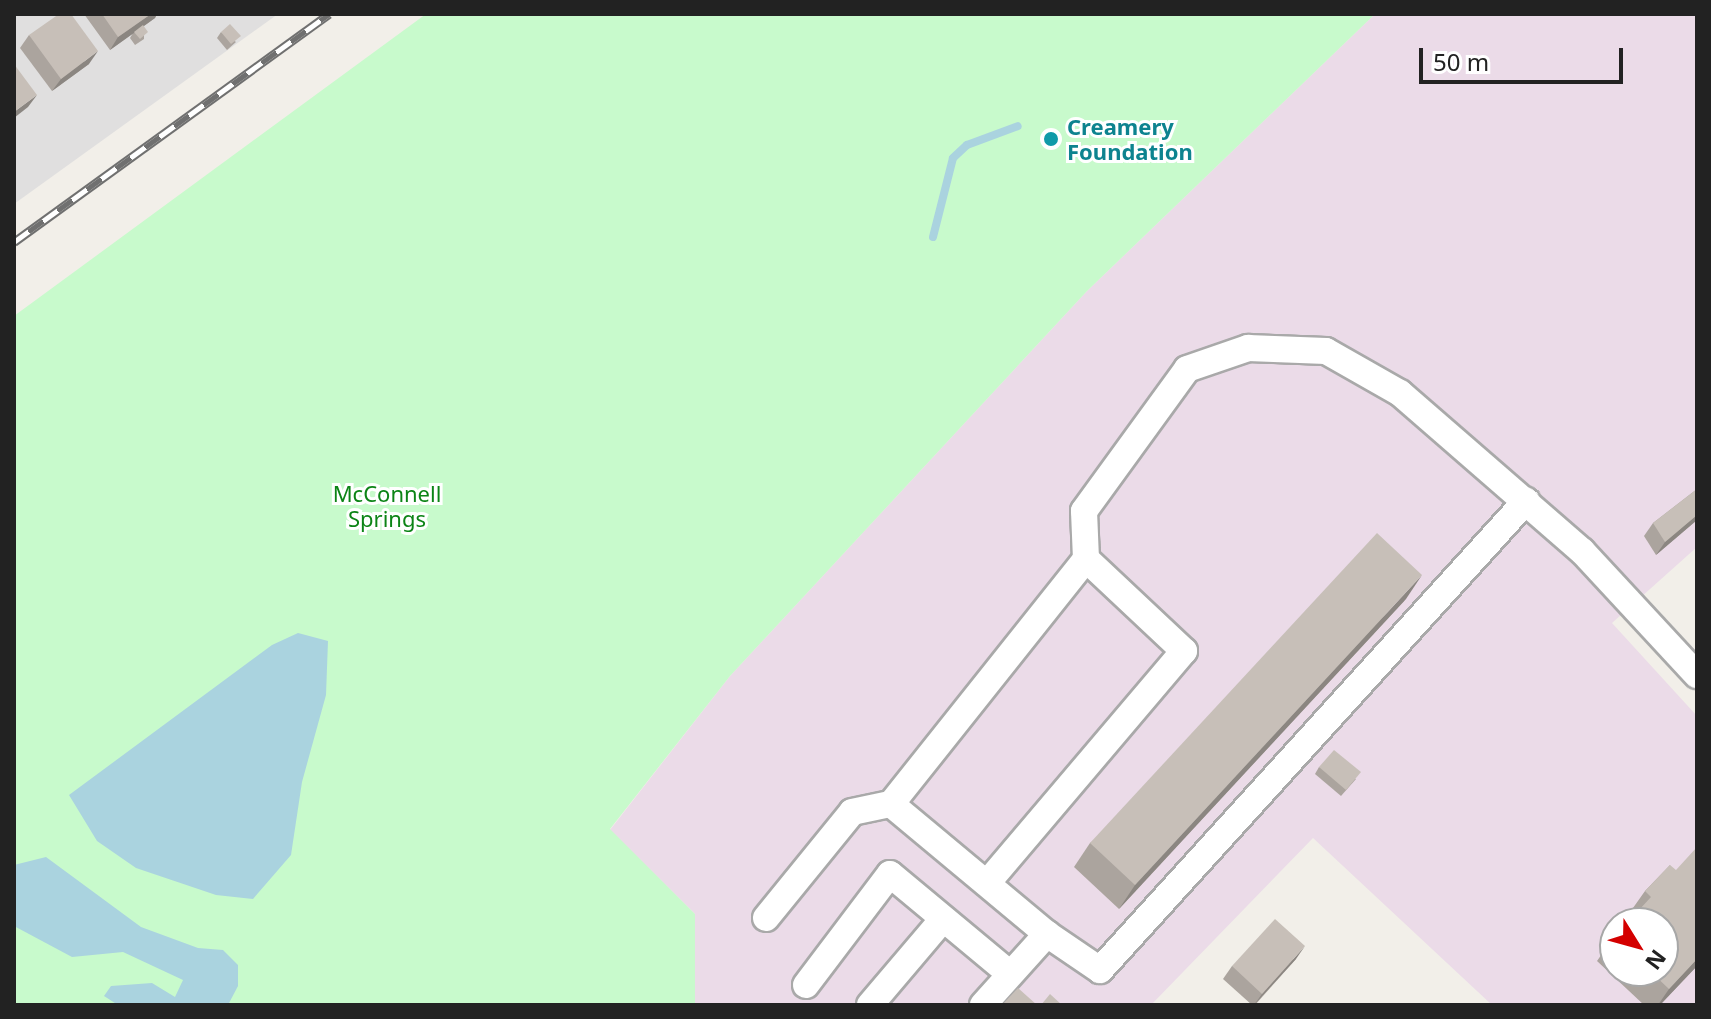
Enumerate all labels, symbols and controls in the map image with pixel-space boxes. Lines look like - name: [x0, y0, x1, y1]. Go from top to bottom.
- scale bar: [1423, 32, 1627, 82]
- text: 50 m: [1433, 45, 1489, 78]
- place label: Creamery Foundation: [1067, 113, 1193, 164]
- marker: Creamery Foundation: [1042, 130, 1060, 148]
- park label: McConnell Springs: [333, 480, 441, 532]
- north arrow: [1599, 907, 1679, 987]
- text: N: [1639, 944, 1674, 976]

